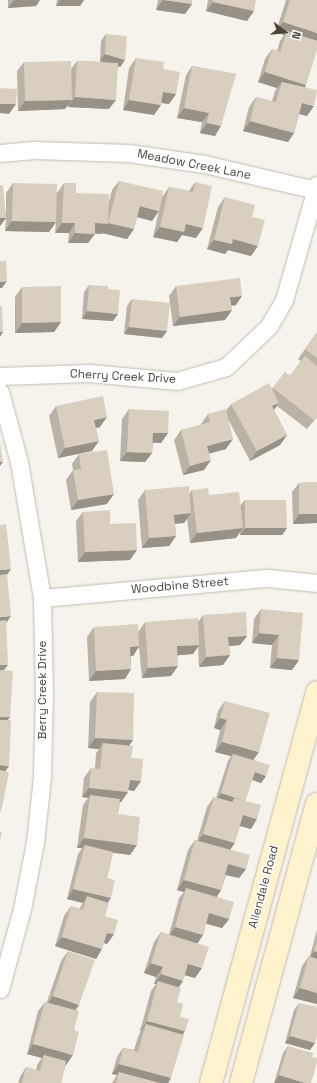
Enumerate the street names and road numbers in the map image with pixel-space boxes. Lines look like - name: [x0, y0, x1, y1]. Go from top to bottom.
- street label: Meadow Creek Lane: [136, 147, 252, 183]
- street label: Cherry Creek Drive: [70, 367, 176, 387]
- street label: Woodbine Street: [131, 575, 229, 597]
- street label: Berry Creek Drive: [36, 640, 50, 740]
- street label: Allendale Road: [246, 844, 282, 930]

